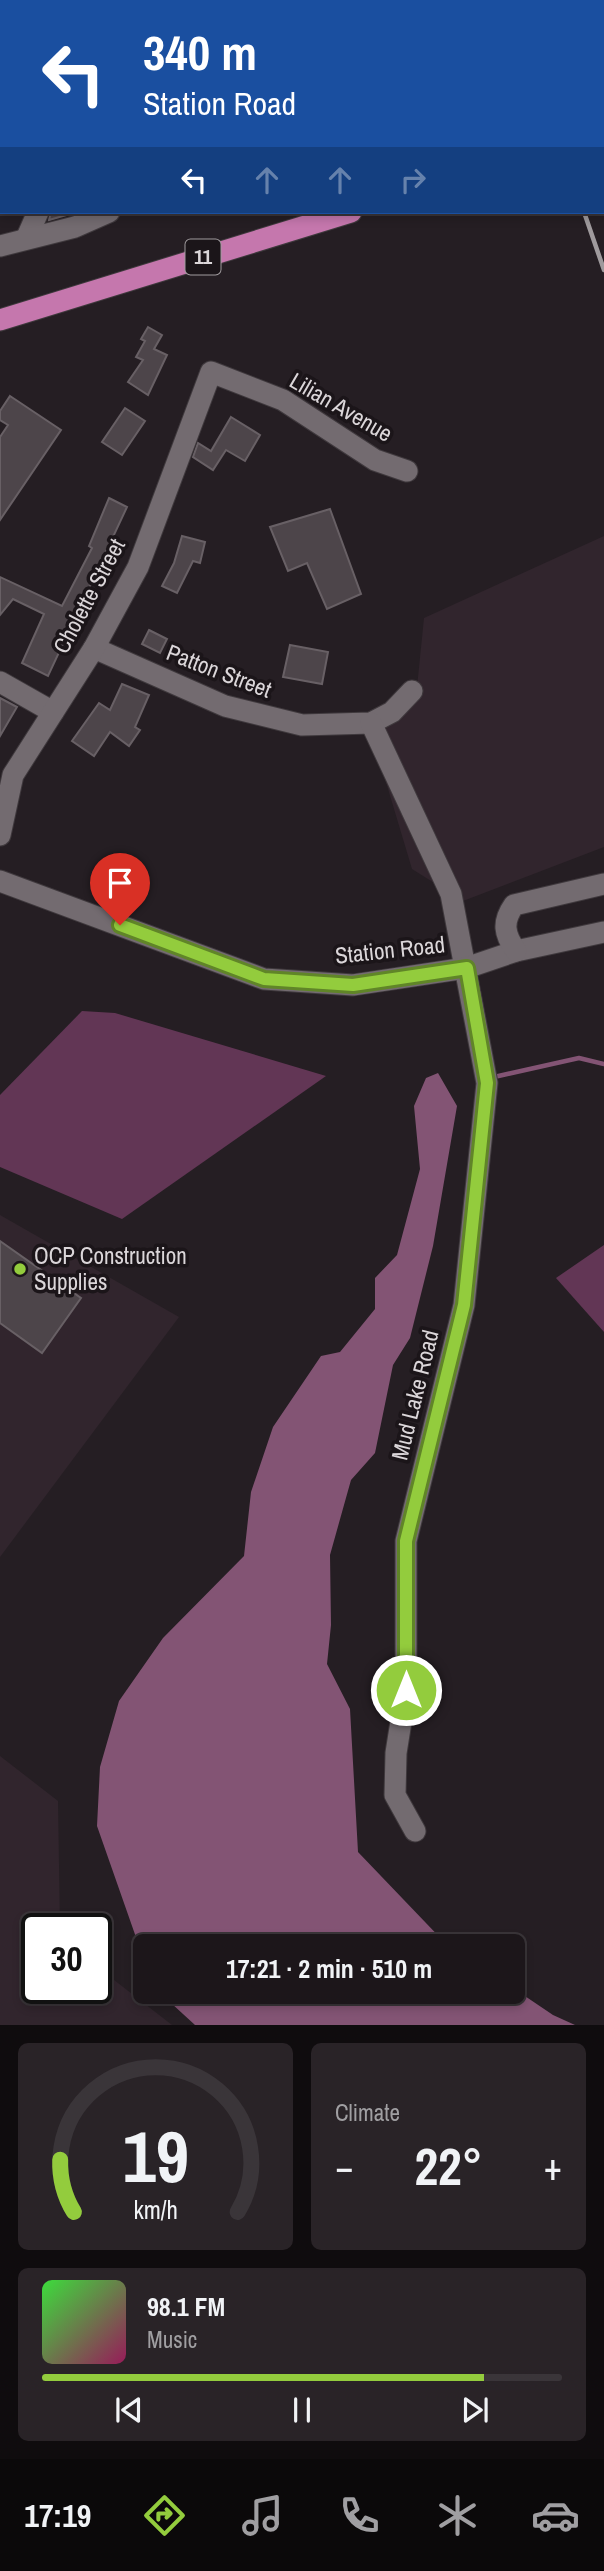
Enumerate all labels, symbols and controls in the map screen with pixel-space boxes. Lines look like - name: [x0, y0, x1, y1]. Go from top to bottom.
- text: 340 m: [143, 19, 257, 85]
- icon: left: [28, 28, 119, 119]
- text: Station Road: [143, 82, 296, 125]
- icon: left: [175, 161, 213, 199]
- icon: ahead: [248, 161, 286, 199]
- icon: ahead: [321, 161, 359, 199]
- icon: right: [394, 161, 432, 199]
- road number: 11: [186, 240, 220, 274]
- street label: Lilian Avenue: [284, 365, 398, 448]
- street label: Cholette Street: [45, 533, 132, 659]
- street label: Patton Street: [162, 636, 276, 705]
- pin: [90, 853, 150, 925]
- icon: arrive: [101, 864, 139, 902]
- street label: Station Road: [334, 928, 446, 971]
- place label: OCP Construction Supplies: [34, 1240, 187, 1297]
- marker: OCP Construction Supplies: [12, 1261, 28, 1277]
- street label: Mud Lake Road: [383, 1327, 446, 1463]
- position arrow: [369, 1653, 443, 1727]
- speed limit sign: 30: [21, 1913, 112, 2004]
- text: 17:21 · 2 min · 510 m: [226, 1951, 432, 1986]
- text: Climate: [335, 2097, 400, 2128]
- text: 19: [122, 2108, 189, 2206]
- text: 22°: [414, 2131, 483, 2201]
- text: −: [335, 2141, 353, 2192]
- text: +: [544, 2141, 562, 2192]
- text: km/h: [133, 2193, 178, 2227]
- text: 98.1 FM: [147, 2289, 225, 2324]
- text: Music: [147, 2324, 197, 2355]
- icon: previous: [110, 2391, 148, 2429]
- icon: pause: [283, 2391, 321, 2429]
- icon: next: [456, 2391, 494, 2429]
- icon: directions: [140, 2491, 189, 2540]
- icon: music: [238, 2491, 287, 2540]
- icon: phone: [335, 2491, 384, 2540]
- icon: climate: [433, 2491, 482, 2540]
- icon: car: [531, 2491, 580, 2540]
- text: 17:19: [24, 2494, 91, 2537]

